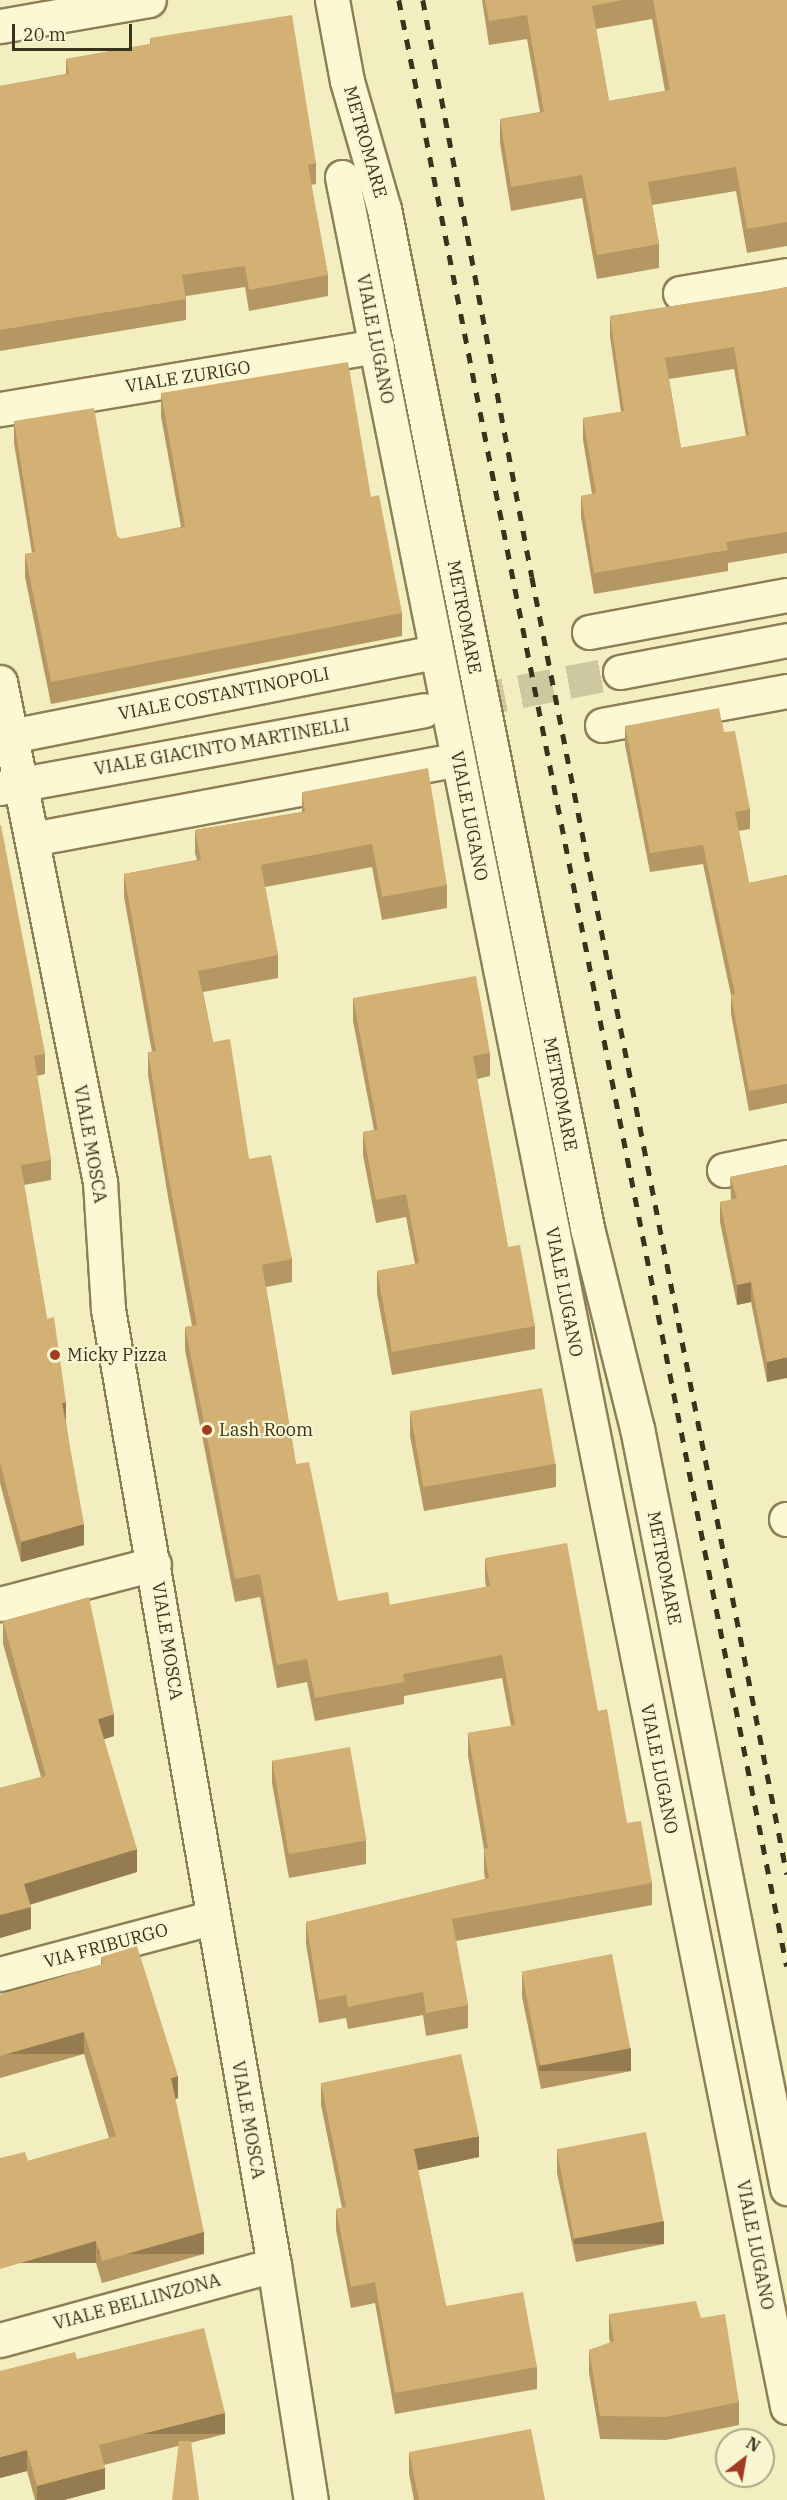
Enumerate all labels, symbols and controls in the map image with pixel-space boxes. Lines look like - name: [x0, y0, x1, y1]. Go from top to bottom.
- scale bar: [15, 12, 135, 50]
- text: 20 m: [23, 23, 66, 46]
- street label: METROMARE: [339, 84, 391, 200]
- street label: VIALE LUGANO: [352, 272, 398, 406]
- street label: VIALE ZURIGO: [124, 356, 252, 398]
- street label: METROMARE: [442, 558, 486, 676]
- street label: VIALE COSTANTINOPOLI: [117, 663, 331, 725]
- street label: VIALE GIACINTO MARTINELLI: [92, 714, 352, 780]
- street label: VIALE LUGANO: [446, 749, 492, 883]
- street label: METROMARE: [538, 1035, 582, 1153]
- street label: VIALE MOSCA: [69, 1083, 111, 1205]
- street label: VIALE LUGANO: [541, 1225, 587, 1359]
- place label: Micky Pizza: [67, 1344, 167, 1366]
- marker: Micky Pizza: [48, 1348, 62, 1362]
- place label: Lash Room: [219, 1419, 313, 1441]
- marker: Lash Room: [200, 1423, 214, 1437]
- street label: METROMARE: [642, 1509, 686, 1627]
- street label: VIALE MOSCA: [147, 1580, 187, 1702]
- street label: VIALE LUGANO: [636, 1702, 682, 1836]
- street label: VIA FRIBURGO: [42, 1919, 170, 1973]
- street label: VIALE MOSCA: [227, 2059, 269, 2181]
- street label: VIALE LUGANO: [732, 2178, 778, 2312]
- street label: VIALE BELLINZONA: [51, 2269, 223, 2335]
- north arrow: [715, 2428, 775, 2488]
- text: N: [743, 2432, 764, 2456]

